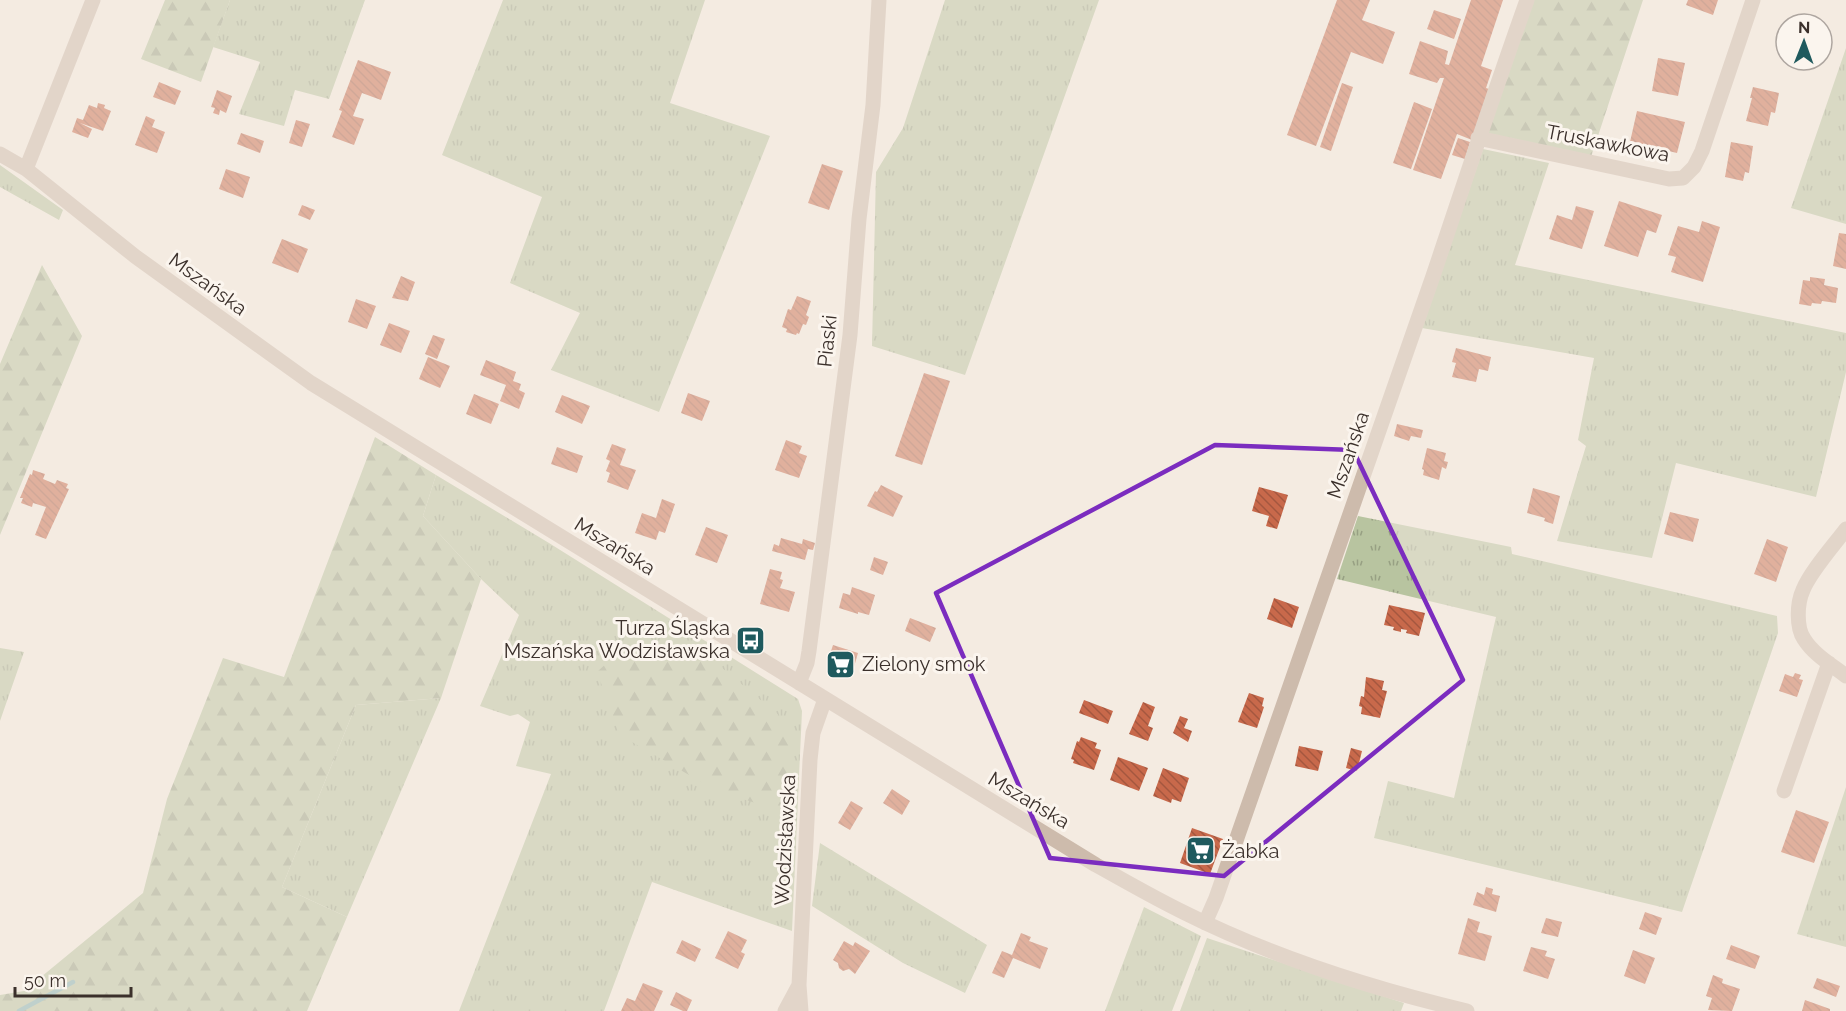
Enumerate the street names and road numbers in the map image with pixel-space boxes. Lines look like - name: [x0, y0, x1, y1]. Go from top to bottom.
- street label: Truskawkowa: [1544, 119, 1672, 167]
- street label: Mszańska: [164, 248, 252, 320]
- street label: Piaski: [812, 314, 842, 368]
- street label: Mszańska: [1322, 408, 1374, 502]
- street label: Mszańska: [570, 512, 660, 580]
- street label: Mszańska: [984, 766, 1074, 834]
- street label: Wodzisławska: [770, 774, 800, 906]

